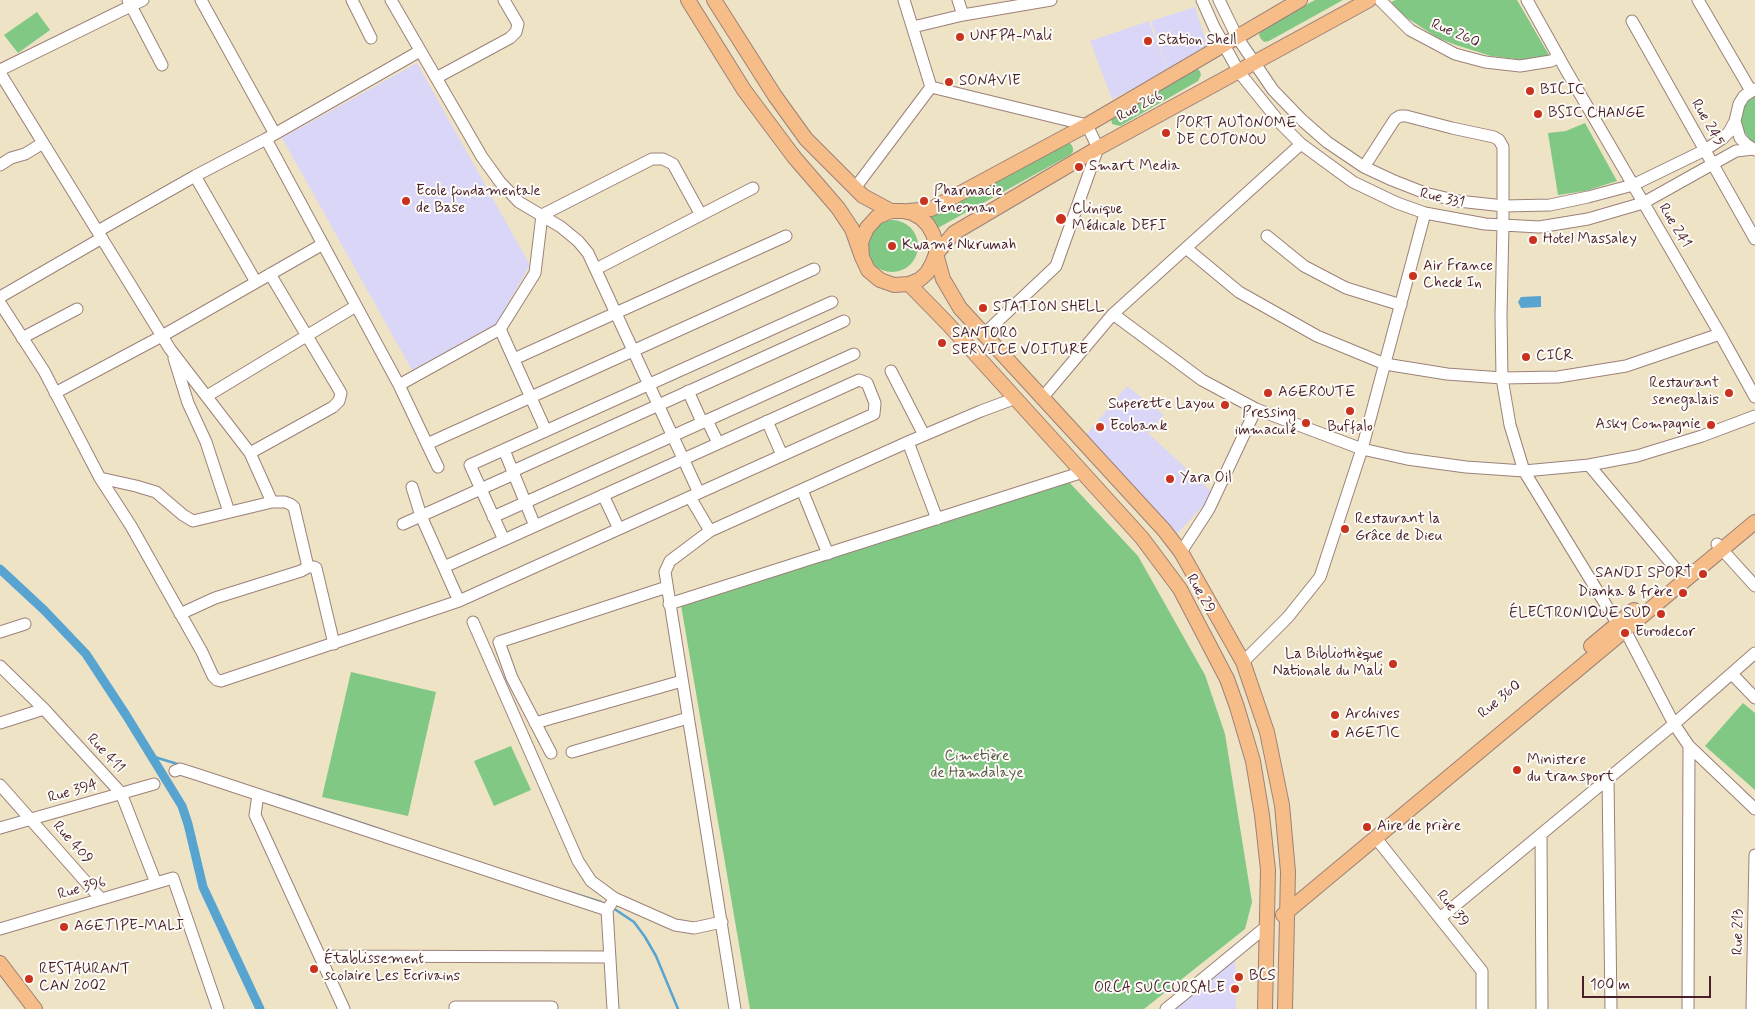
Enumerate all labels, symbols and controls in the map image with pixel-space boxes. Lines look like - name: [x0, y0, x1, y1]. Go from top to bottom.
- street label: Rue 260: [1428, 16, 1482, 52]
- place label: UNFPA-Mali: [970, 28, 1052, 46]
- marker: UNFPA-Mali: [954, 31, 966, 43]
- place label: Station Shell: [1158, 32, 1237, 50]
- marker: Station Shell: [1142, 35, 1154, 47]
- place label: SONAVIE: [959, 73, 1021, 91]
- marker: SONAVIE: [943, 76, 955, 88]
- place label: BICIC: [1540, 82, 1584, 100]
- marker: BICIC: [1524, 85, 1536, 97]
- street label: Rue 266: [1114, 88, 1166, 126]
- street label: Rue 245: [1686, 96, 1728, 150]
- place label: BSIC CHANGE: [1548, 105, 1646, 123]
- marker: BSIC CHANGE: [1532, 108, 1544, 120]
- place label: PORT AUTONOME DE COTONOU: [1176, 115, 1297, 150]
- marker: PORT AUTONOME DE COTONOU: [1160, 127, 1172, 139]
- place label: Smart Media: [1089, 158, 1180, 176]
- marker: Smart Media: [1073, 161, 1085, 173]
- place label: Ecole fondamentale de Base: [416, 183, 541, 218]
- place label: Pharmacie Teneman: [934, 183, 1003, 218]
- street label: Rue 331: [1418, 185, 1466, 213]
- marker: Ecole fondamentale de Base: [400, 195, 412, 207]
- marker: Pharmacie Teneman: [918, 195, 930, 207]
- place label: Clinique Médicale DEFI: [1072, 201, 1167, 236]
- street label: Rue 241: [1654, 201, 1694, 251]
- marker: Clinique Médicale DEFI: [1054, 212, 1068, 226]
- place label: Hotel Massaley: [1543, 231, 1637, 249]
- marker: Hotel Massaley: [1527, 234, 1539, 246]
- place label: Kwamé Nkrumah: [902, 237, 1016, 255]
- marker: Kwamé Nkrumah: [886, 240, 898, 252]
- place label: Air France Check In: [1423, 258, 1493, 293]
- marker: Air France Check In: [1407, 270, 1419, 282]
- place label: STATION SHELL: [993, 299, 1104, 317]
- marker: STATION SHELL: [977, 302, 989, 314]
- place label: SANTORO SERVICE VOITURE: [952, 325, 1088, 360]
- marker: SANTORO SERVICE VOITURE: [936, 337, 948, 349]
- place label: CICR: [1536, 348, 1574, 366]
- marker: CICR: [1520, 351, 1532, 363]
- place label: Restaurant senegalais: [1649, 375, 1719, 410]
- place label: AGEROUTE: [1278, 384, 1356, 402]
- marker: AGEROUTE: [1262, 387, 1274, 399]
- marker: Restaurant senegalais: [1723, 387, 1735, 399]
- place label: Superette Layou: [1108, 396, 1215, 414]
- marker: Superette Layou: [1219, 399, 1231, 411]
- place label: Pressing immaculé: [1235, 405, 1296, 440]
- marker: Buffalo: [1344, 405, 1356, 417]
- place label: Asky Compagnie: [1595, 416, 1701, 434]
- marker: Pressing immaculé: [1300, 417, 1312, 429]
- place label: Ecobank: [1110, 418, 1167, 436]
- place label: Buffalo: [1327, 419, 1373, 437]
- marker: Asky Compagnie: [1705, 419, 1717, 431]
- marker: Ecobank: [1094, 421, 1106, 433]
- place label: Yara Oil: [1180, 470, 1232, 488]
- marker: Yara Oil: [1164, 473, 1176, 485]
- place label: Restaurant la Grâce de Dieu: [1355, 511, 1443, 546]
- marker: Restaurant la Grâce de Dieu: [1339, 523, 1351, 535]
- place label: SANDI SPORT: [1595, 565, 1693, 583]
- marker: SANDI SPORT: [1697, 568, 1709, 580]
- street label: Rue 29: [1182, 571, 1218, 617]
- place label: Dianka & frère: [1578, 584, 1673, 602]
- marker: Dianka & frère: [1677, 587, 1689, 599]
- place label: ÉLECTRONIQUE SUD: [1509, 605, 1651, 623]
- marker: ÉLECTRONIQUE SUD: [1655, 608, 1667, 620]
- place label: Eurodecor: [1635, 624, 1695, 642]
- marker: Eurodecor: [1619, 627, 1631, 639]
- place label: La Bibliothèque Nationale du Mali: [1273, 646, 1383, 681]
- marker: La Bibliothèque Nationale du Mali: [1387, 658, 1399, 670]
- street label: Rue 360: [1475, 677, 1525, 723]
- place label: Archives: [1345, 706, 1400, 724]
- marker: Archives: [1329, 709, 1341, 721]
- place label: AGETIC: [1345, 725, 1400, 743]
- marker: AGETIC: [1329, 728, 1341, 740]
- street label: Rue 411: [82, 731, 128, 777]
- park label: Cimetière de Hamdalaye: [930, 748, 1024, 783]
- place label: Ministere du transport: [1527, 752, 1614, 787]
- marker: Ministere du transport: [1511, 764, 1523, 776]
- street label: Rue 394: [46, 776, 100, 808]
- street label: Rue 409: [48, 818, 96, 868]
- place label: Aire de prière: [1377, 818, 1461, 836]
- marker: Aire de prière: [1361, 821, 1373, 833]
- street label: Rue 396: [56, 874, 108, 904]
- street label: Rue 39: [1432, 887, 1472, 931]
- street label: Rue 213: [1730, 909, 1748, 955]
- place label: AGETIPE-MALI: [74, 918, 184, 936]
- marker: AGETIPE-MALI: [58, 921, 70, 933]
- place label: Établissement scolaire Les Ecrivains: [324, 951, 460, 986]
- place label: RESTAURANT CAN 2002: [39, 961, 130, 996]
- marker: Établissement scolaire Les Ecrivains: [308, 963, 320, 975]
- scale bar: [1585, 966, 1714, 998]
- place label: BCS: [1249, 968, 1276, 986]
- marker: BCS: [1233, 971, 1245, 983]
- marker: RESTAURANT CAN 2002: [23, 973, 35, 985]
- text: 100 m: [1590, 975, 1630, 995]
- place label: ORCA SUCCURSALE: [1094, 980, 1225, 998]
- marker: ORCA SUCCURSALE: [1229, 983, 1241, 995]

